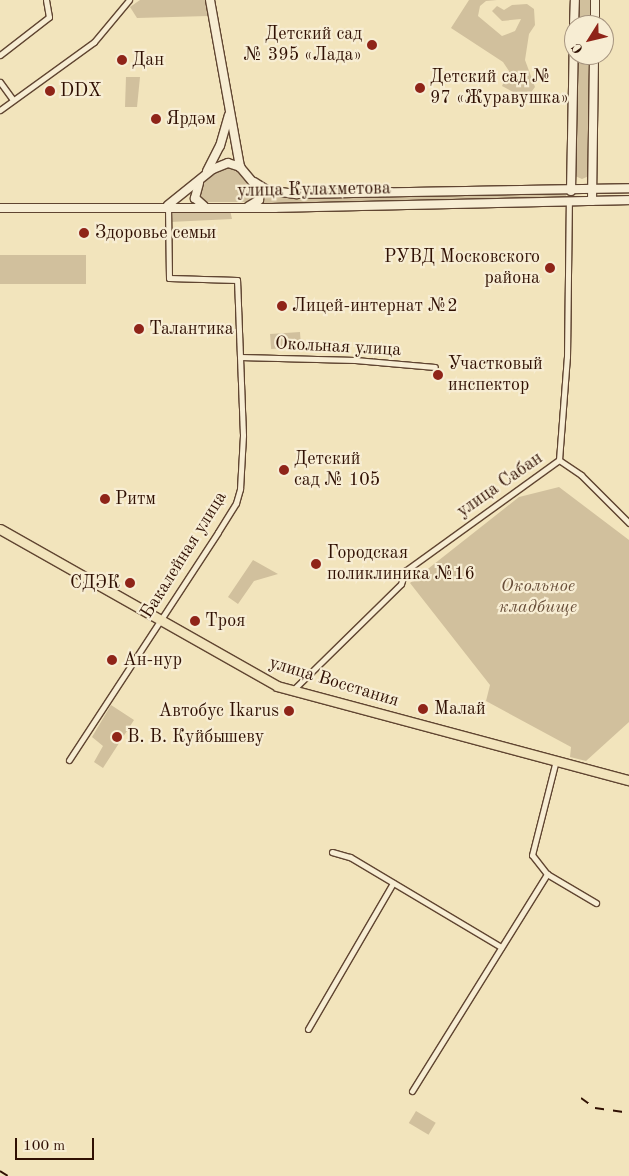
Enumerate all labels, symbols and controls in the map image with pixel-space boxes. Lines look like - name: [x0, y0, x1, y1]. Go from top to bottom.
- north arrow: [564, 15, 614, 65]
- place label: Детский сад № 395 «Лада»: [243, 24, 362, 66]
- marker: Детский сад № 395 «Лада»: [366, 39, 378, 51]
- text: С: [569, 40, 586, 56]
- place label: Дан: [132, 49, 164, 71]
- marker: Дан: [116, 54, 128, 66]
- place label: Детский сад № 97 «Журавушка»: [430, 67, 569, 110]
- place label: DDX: [60, 80, 102, 102]
- marker: Детский сад № 97 «Журавушка»: [414, 82, 426, 94]
- marker: DDX: [44, 85, 56, 97]
- place label: Ярдәм: [166, 108, 216, 130]
- marker: Ярдәм: [150, 113, 162, 125]
- street label: улица Кулахметова: [237, 178, 391, 202]
- place label: Здоровье семьи: [95, 222, 216, 244]
- marker: Здоровье семьи: [77, 226, 91, 240]
- place label: РУВД Московского района: [384, 247, 540, 290]
- marker: РУВД Московского района: [544, 262, 556, 274]
- place label: Лицей-интернат №2: [292, 295, 458, 317]
- marker: Лицей-интернат №2: [276, 300, 288, 312]
- place label: Талантика: [149, 318, 234, 340]
- marker: Талантика: [133, 323, 145, 335]
- street label: Окольная улица: [274, 333, 402, 361]
- place label: Участковый инспектор: [448, 354, 543, 396]
- marker: Участковый инспектор: [432, 369, 444, 381]
- street label: улица Сабан: [453, 448, 547, 522]
- place label: Детский сад № 105: [294, 449, 380, 492]
- marker: Детский сад № 105: [278, 464, 290, 476]
- street label: Бакалейная улица: [136, 487, 232, 623]
- place label: Ритм: [115, 488, 156, 510]
- marker: Ритм: [99, 493, 111, 505]
- place label: Городская поликлиника №16: [327, 543, 475, 586]
- marker: Городская поликлиника №16: [309, 557, 323, 571]
- place label: СДЭК: [70, 572, 120, 594]
- park label: Окольное кладбище: [499, 576, 577, 618]
- marker: СДЭК: [124, 577, 136, 589]
- place label: Троя: [205, 610, 245, 632]
- marker: Троя: [189, 615, 201, 627]
- place label: Ан-нур: [123, 649, 182, 671]
- street label: улица Восстания: [267, 652, 401, 712]
- marker: Ан-нур: [105, 653, 119, 667]
- place label: Малай: [434, 698, 486, 720]
- place label: Автобус Ikarus: [159, 700, 279, 722]
- marker: Малай: [416, 702, 430, 716]
- marker: Автобус Ikarus: [283, 705, 295, 717]
- place label: В. В. Куйбышеву: [127, 726, 264, 748]
- marker: В. В. Куйбышеву: [111, 731, 123, 743]
- scale bar: [18, 1128, 96, 1160]
- text: 100 m: [23, 1139, 65, 1154]

